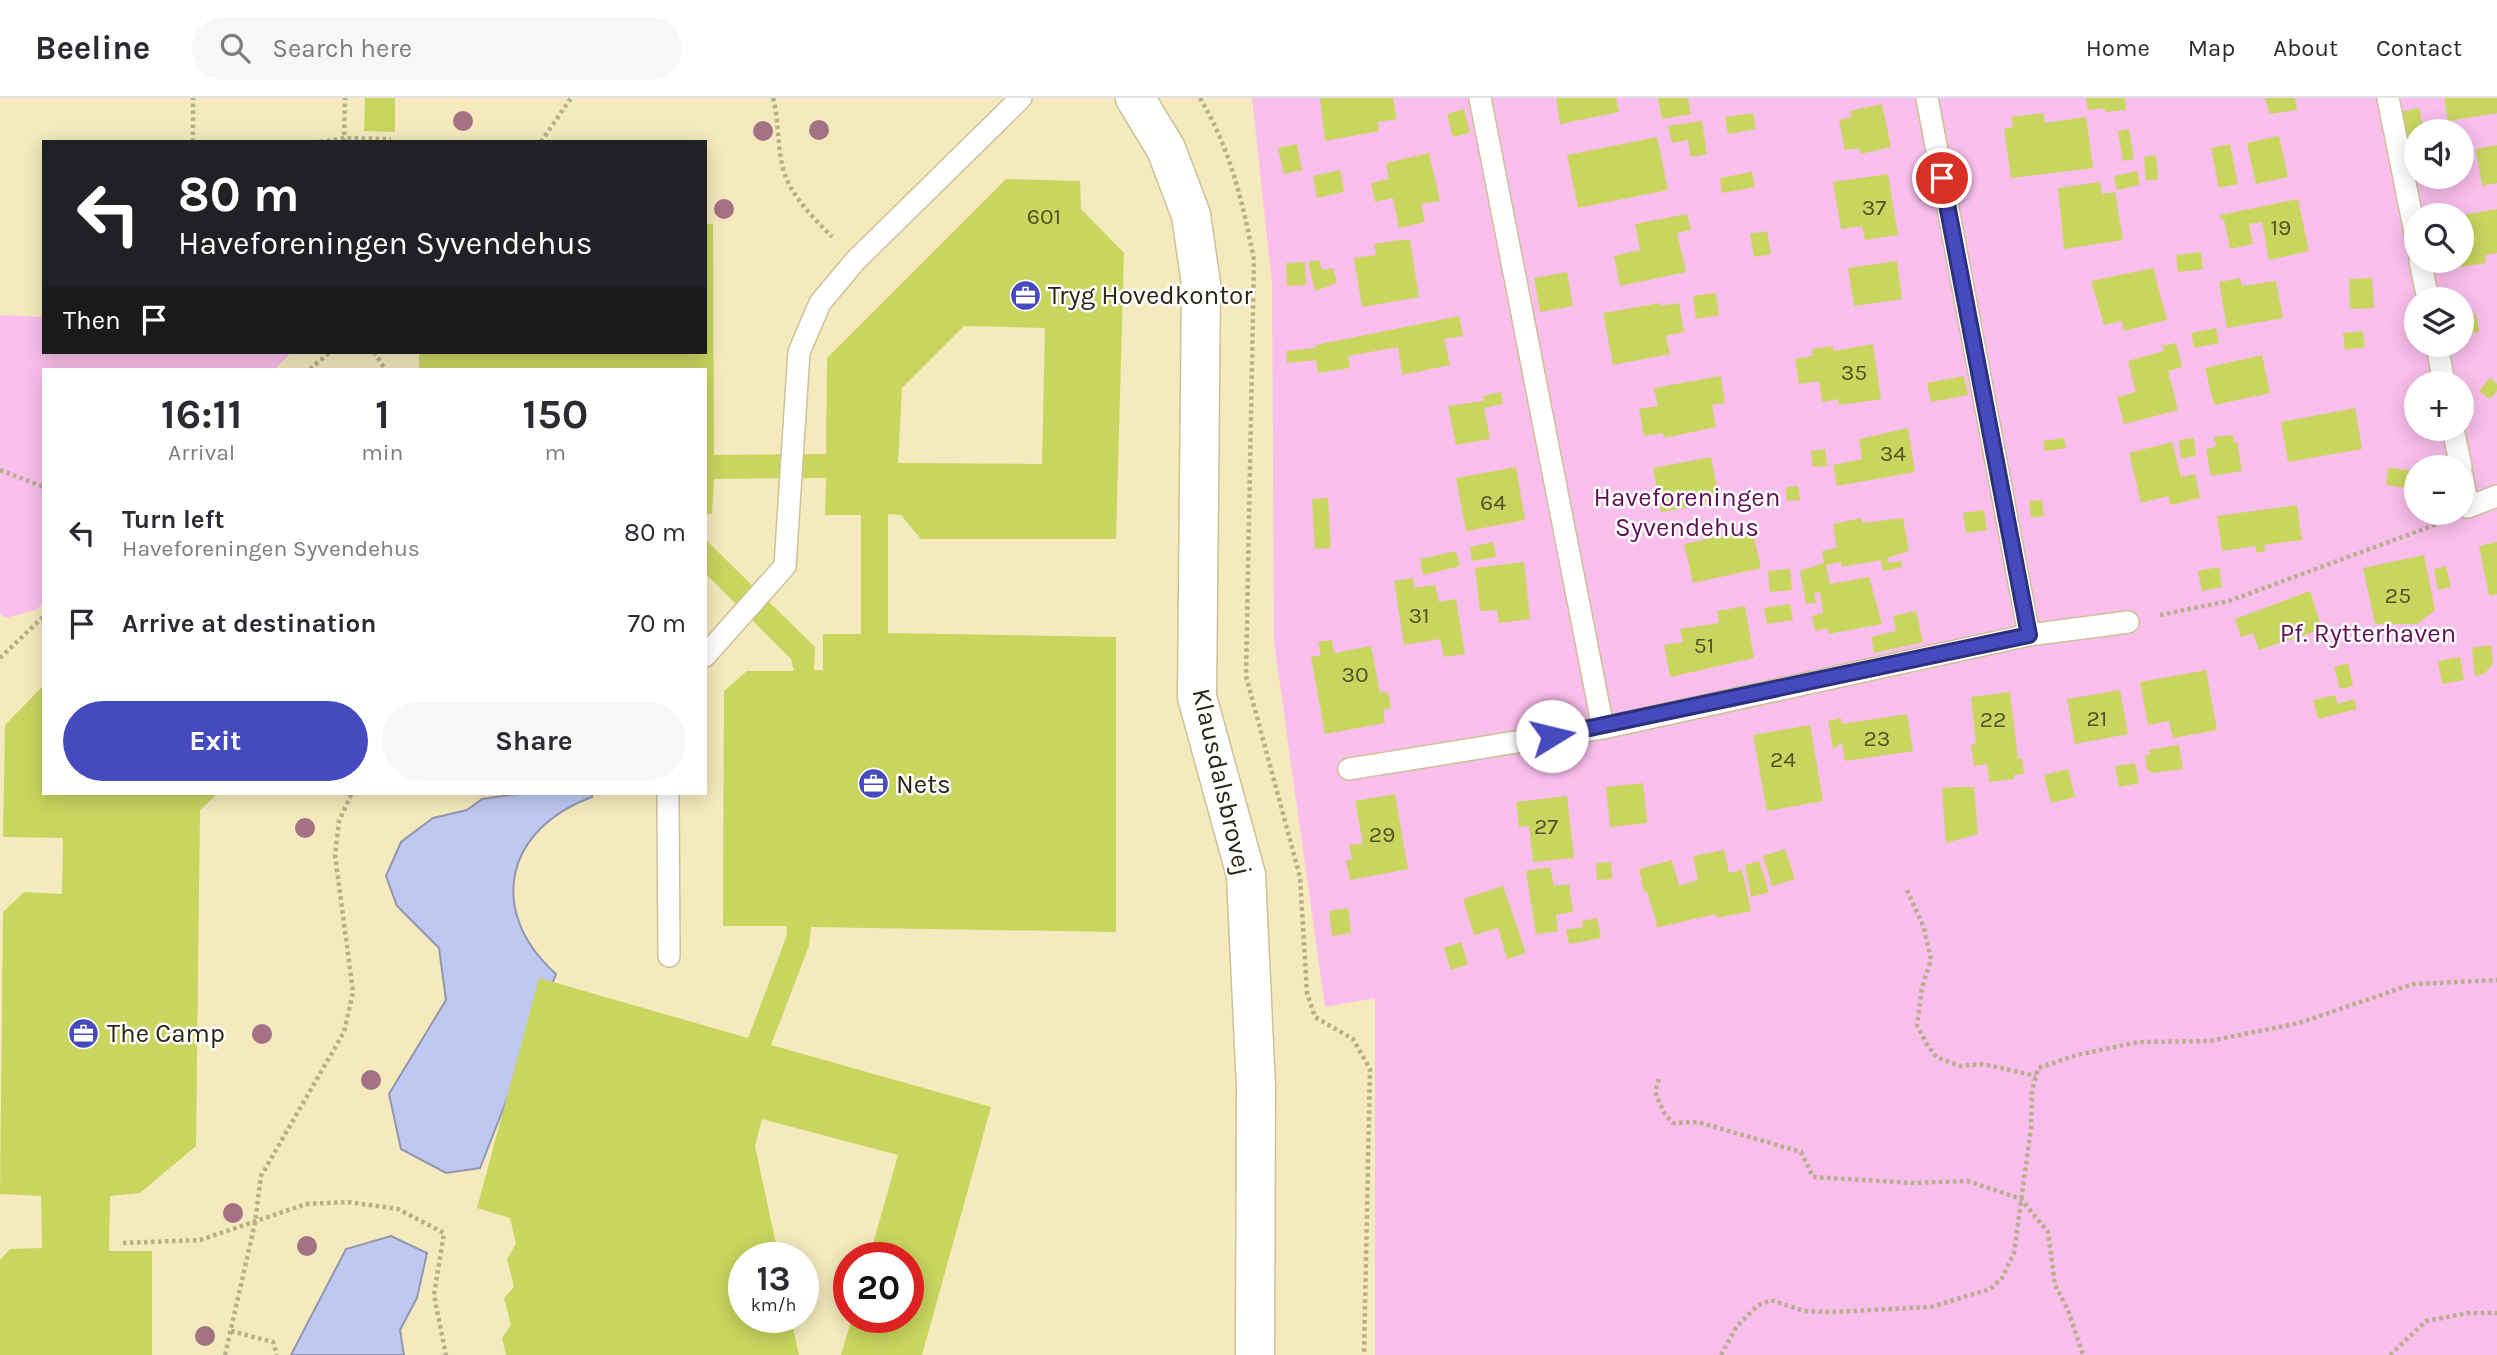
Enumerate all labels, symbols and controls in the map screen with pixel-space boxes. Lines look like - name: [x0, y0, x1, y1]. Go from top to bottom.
- search box: [192, 17, 682, 80]
- text: Beeline: [35, 29, 150, 67]
- icon: search: [216, 29, 254, 67]
- text: Search here: [272, 33, 412, 64]
- text: Home: [2086, 34, 2150, 62]
- text: Map: [2188, 34, 2235, 62]
- text: About: [2273, 34, 2338, 62]
- text: Contact: [2376, 34, 2462, 62]
- map controls: [2404, 119, 2474, 525]
- button: sound: [2404, 119, 2474, 189]
- pin: [1912, 148, 1972, 208]
- icon: arrive: [1923, 159, 1961, 197]
- text: 80 m: [178, 166, 300, 223]
- icon: left: [63, 168, 154, 259]
- house number: 37: [1862, 194, 1886, 221]
- house number: 601: [1027, 203, 1061, 230]
- button: search: [2404, 203, 2474, 273]
- house number: 19: [2271, 214, 2291, 241]
- text: Haveforeningen Syvendehus: [178, 225, 593, 262]
- office icon: Tryg Hovedkontor: [1008, 278, 1042, 312]
- place label: Tryg Hovedkontor: [1048, 280, 1253, 311]
- button: layers: [2404, 287, 2474, 357]
- icon: arrive: [135, 301, 173, 339]
- text: Then: [63, 305, 121, 336]
- house number: 35: [1841, 359, 1867, 386]
- button: +: [2404, 371, 2474, 441]
- text: 16:11: [161, 389, 242, 439]
- text: 1: [375, 389, 390, 439]
- text: 150: [522, 389, 588, 439]
- text: Arrival: [168, 439, 235, 466]
- text: min: [361, 439, 404, 466]
- text: m: [544, 439, 566, 466]
- house number: 34: [1880, 440, 1906, 467]
- button: −: [2404, 455, 2474, 525]
- park label: Haveforeningen Syvendehus: [1594, 482, 1780, 543]
- house number: 64: [1480, 489, 1506, 516]
- text: Turn left: [122, 504, 224, 535]
- icon: left: [63, 514, 101, 552]
- text: 80 m: [624, 517, 686, 548]
- text: Haveforeningen Syvendehus: [122, 535, 420, 562]
- house number: 25: [2385, 582, 2411, 609]
- house number: 31: [1408, 602, 1430, 629]
- icon: arrive: [63, 605, 101, 643]
- text: Arrive at destination: [122, 608, 376, 639]
- text: 70 m: [628, 608, 686, 639]
- park label: Pf. Rytterhaven: [2280, 618, 2456, 649]
- house number: 51: [1694, 632, 1714, 659]
- house number: 30: [1341, 661, 1369, 688]
- street label: Klausdalsbrovej: [1185, 685, 1259, 879]
- position arrow: [1515, 699, 1589, 773]
- button: Exit: [63, 701, 368, 781]
- button: Share: [382, 701, 686, 781]
- house number: 21: [2087, 705, 2107, 732]
- house number: 22: [1980, 706, 2006, 733]
- house number: 23: [1864, 725, 1890, 752]
- house number: 24: [1770, 746, 1796, 773]
- office icon: Nets: [856, 767, 890, 801]
- place label: Nets: [896, 769, 951, 800]
- house number: 27: [1534, 813, 1558, 840]
- house number: 29: [1369, 821, 1395, 848]
- office icon: The Camp: [67, 1016, 101, 1050]
- place label: The Camp: [107, 1018, 225, 1049]
- speed limit sign: 20: [833, 1242, 924, 1333]
- text: 13: [756, 1258, 791, 1299]
- text: km/h: [751, 1294, 796, 1316]

